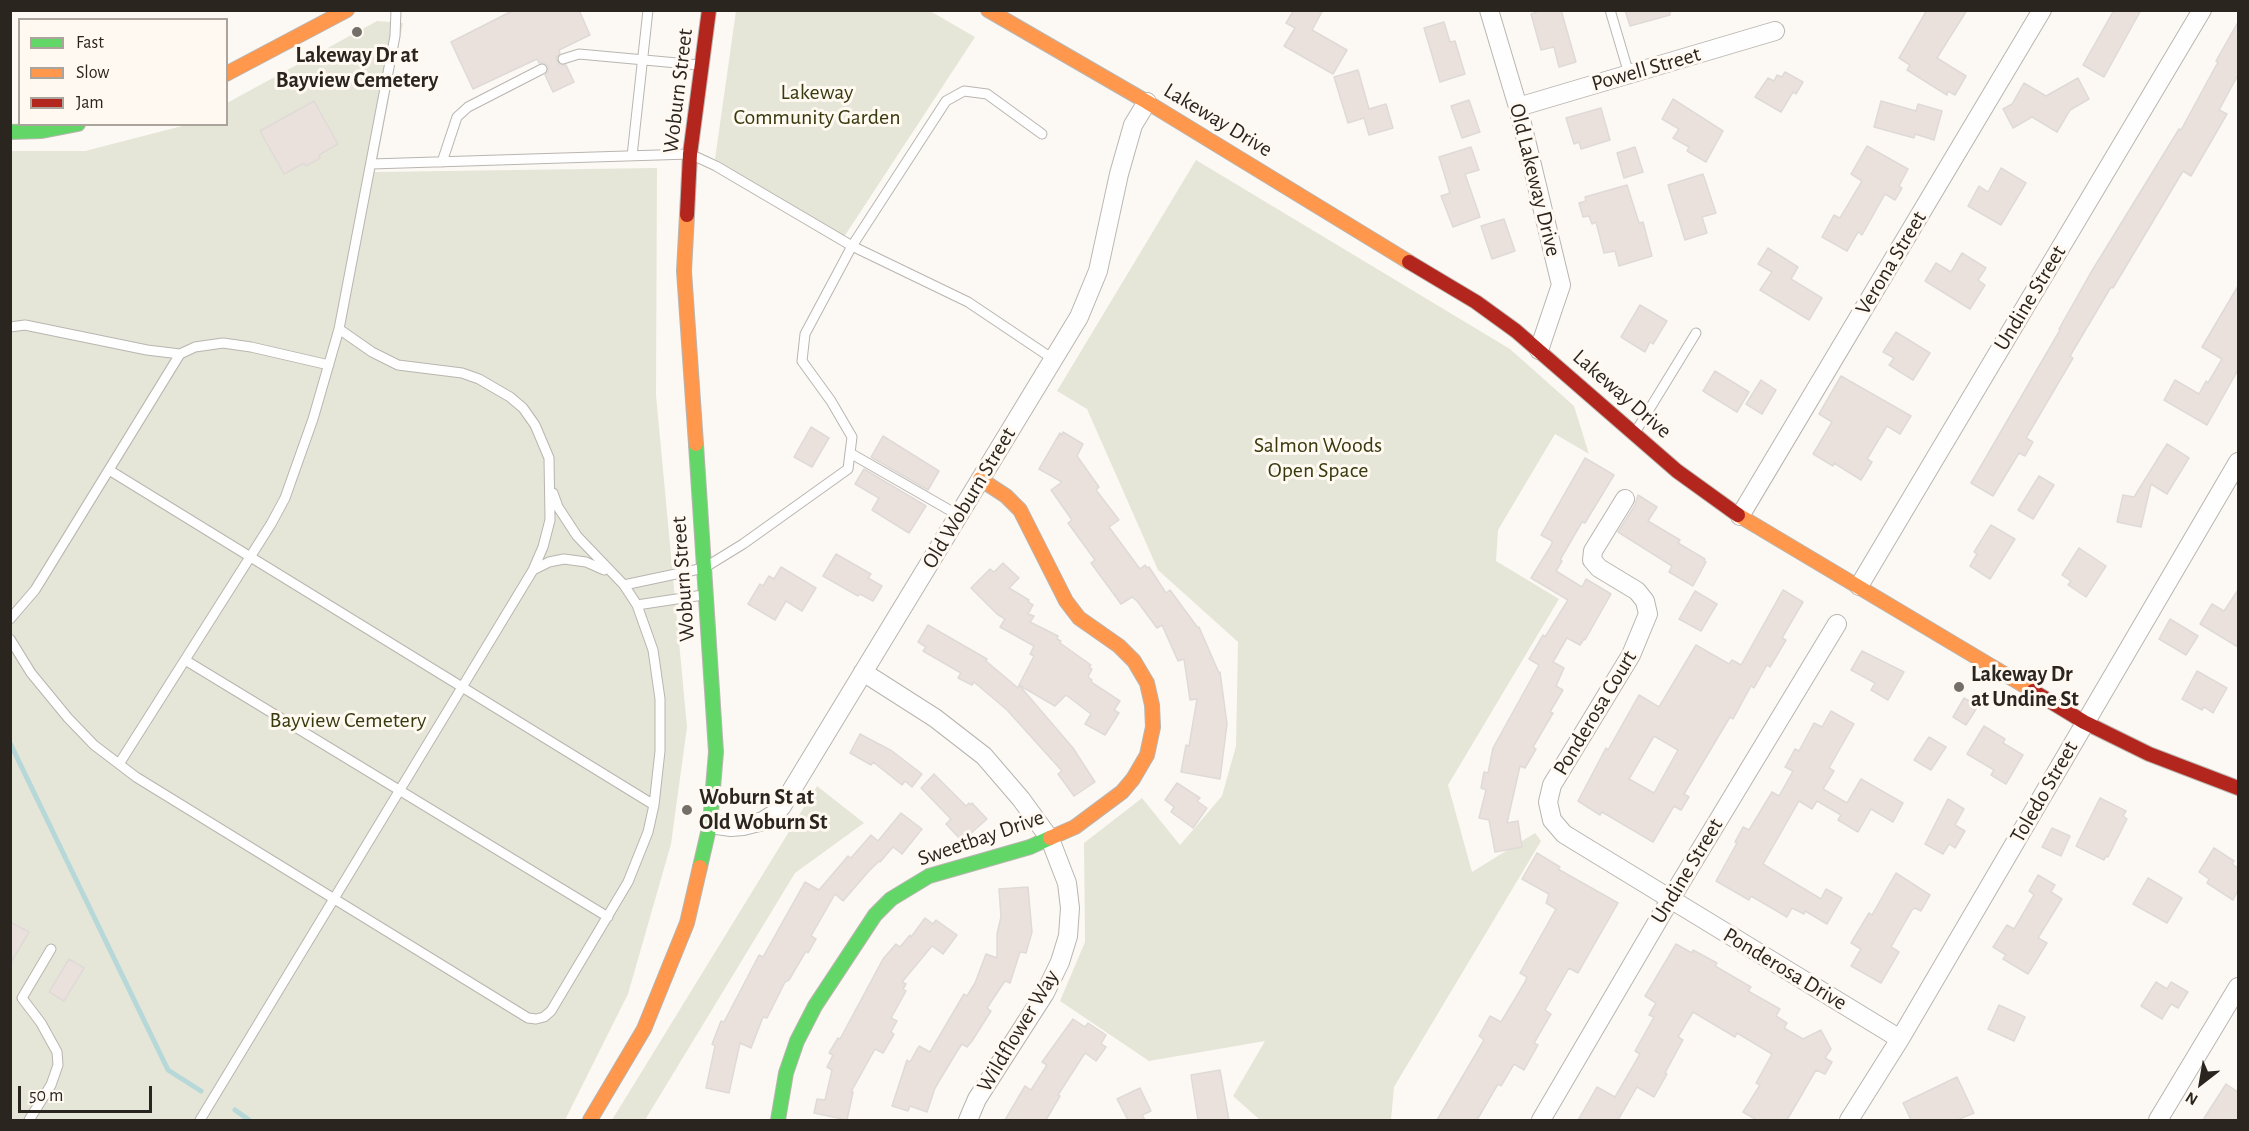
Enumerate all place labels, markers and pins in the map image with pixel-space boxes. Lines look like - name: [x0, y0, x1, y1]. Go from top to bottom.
- marker: Lakeway Dr at Bayview Cemetery: [350, 25, 364, 39]
- place label: Lakeway Dr at Bayview Cemetery: [276, 42, 438, 94]
- place label: Lakeway Dr at Undine St: [1971, 661, 2079, 712]
- marker: Lakeway Dr at Undine St: [1952, 680, 1966, 694]
- place label: Woburn St at Old Woburn St: [699, 784, 827, 836]
- marker: Woburn St at Old Woburn St: [680, 803, 694, 817]

